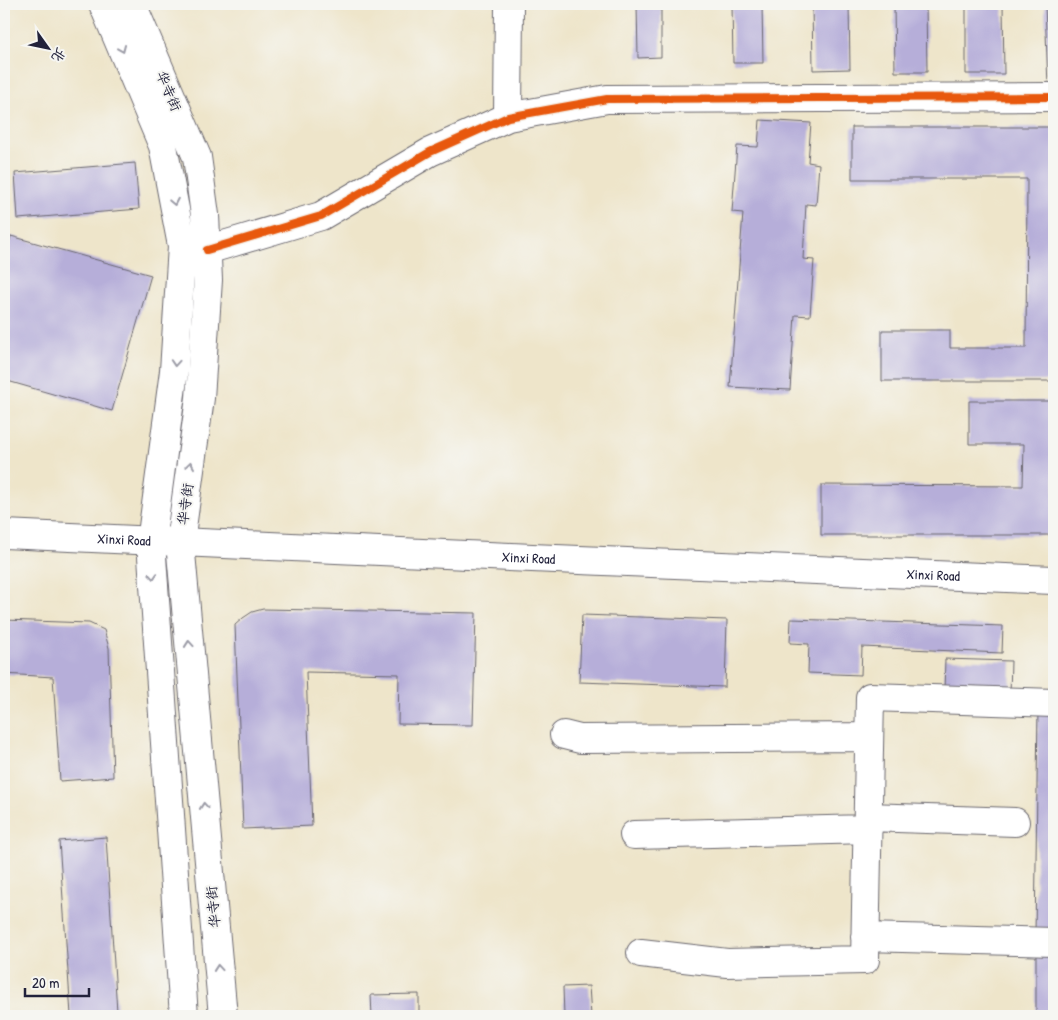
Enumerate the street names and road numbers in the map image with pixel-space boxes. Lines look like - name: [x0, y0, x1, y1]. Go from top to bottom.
- street label: 华寺街: [153, 68, 186, 114]
- street label: 华寺街: [172, 482, 197, 526]
- street label: Xinxi Road: [97, 528, 152, 550]
- street label: Xinxi Road: [501, 547, 556, 568]
- street label: Xinxi Road: [906, 564, 961, 585]
- street label: 华寺街: [201, 885, 224, 929]

